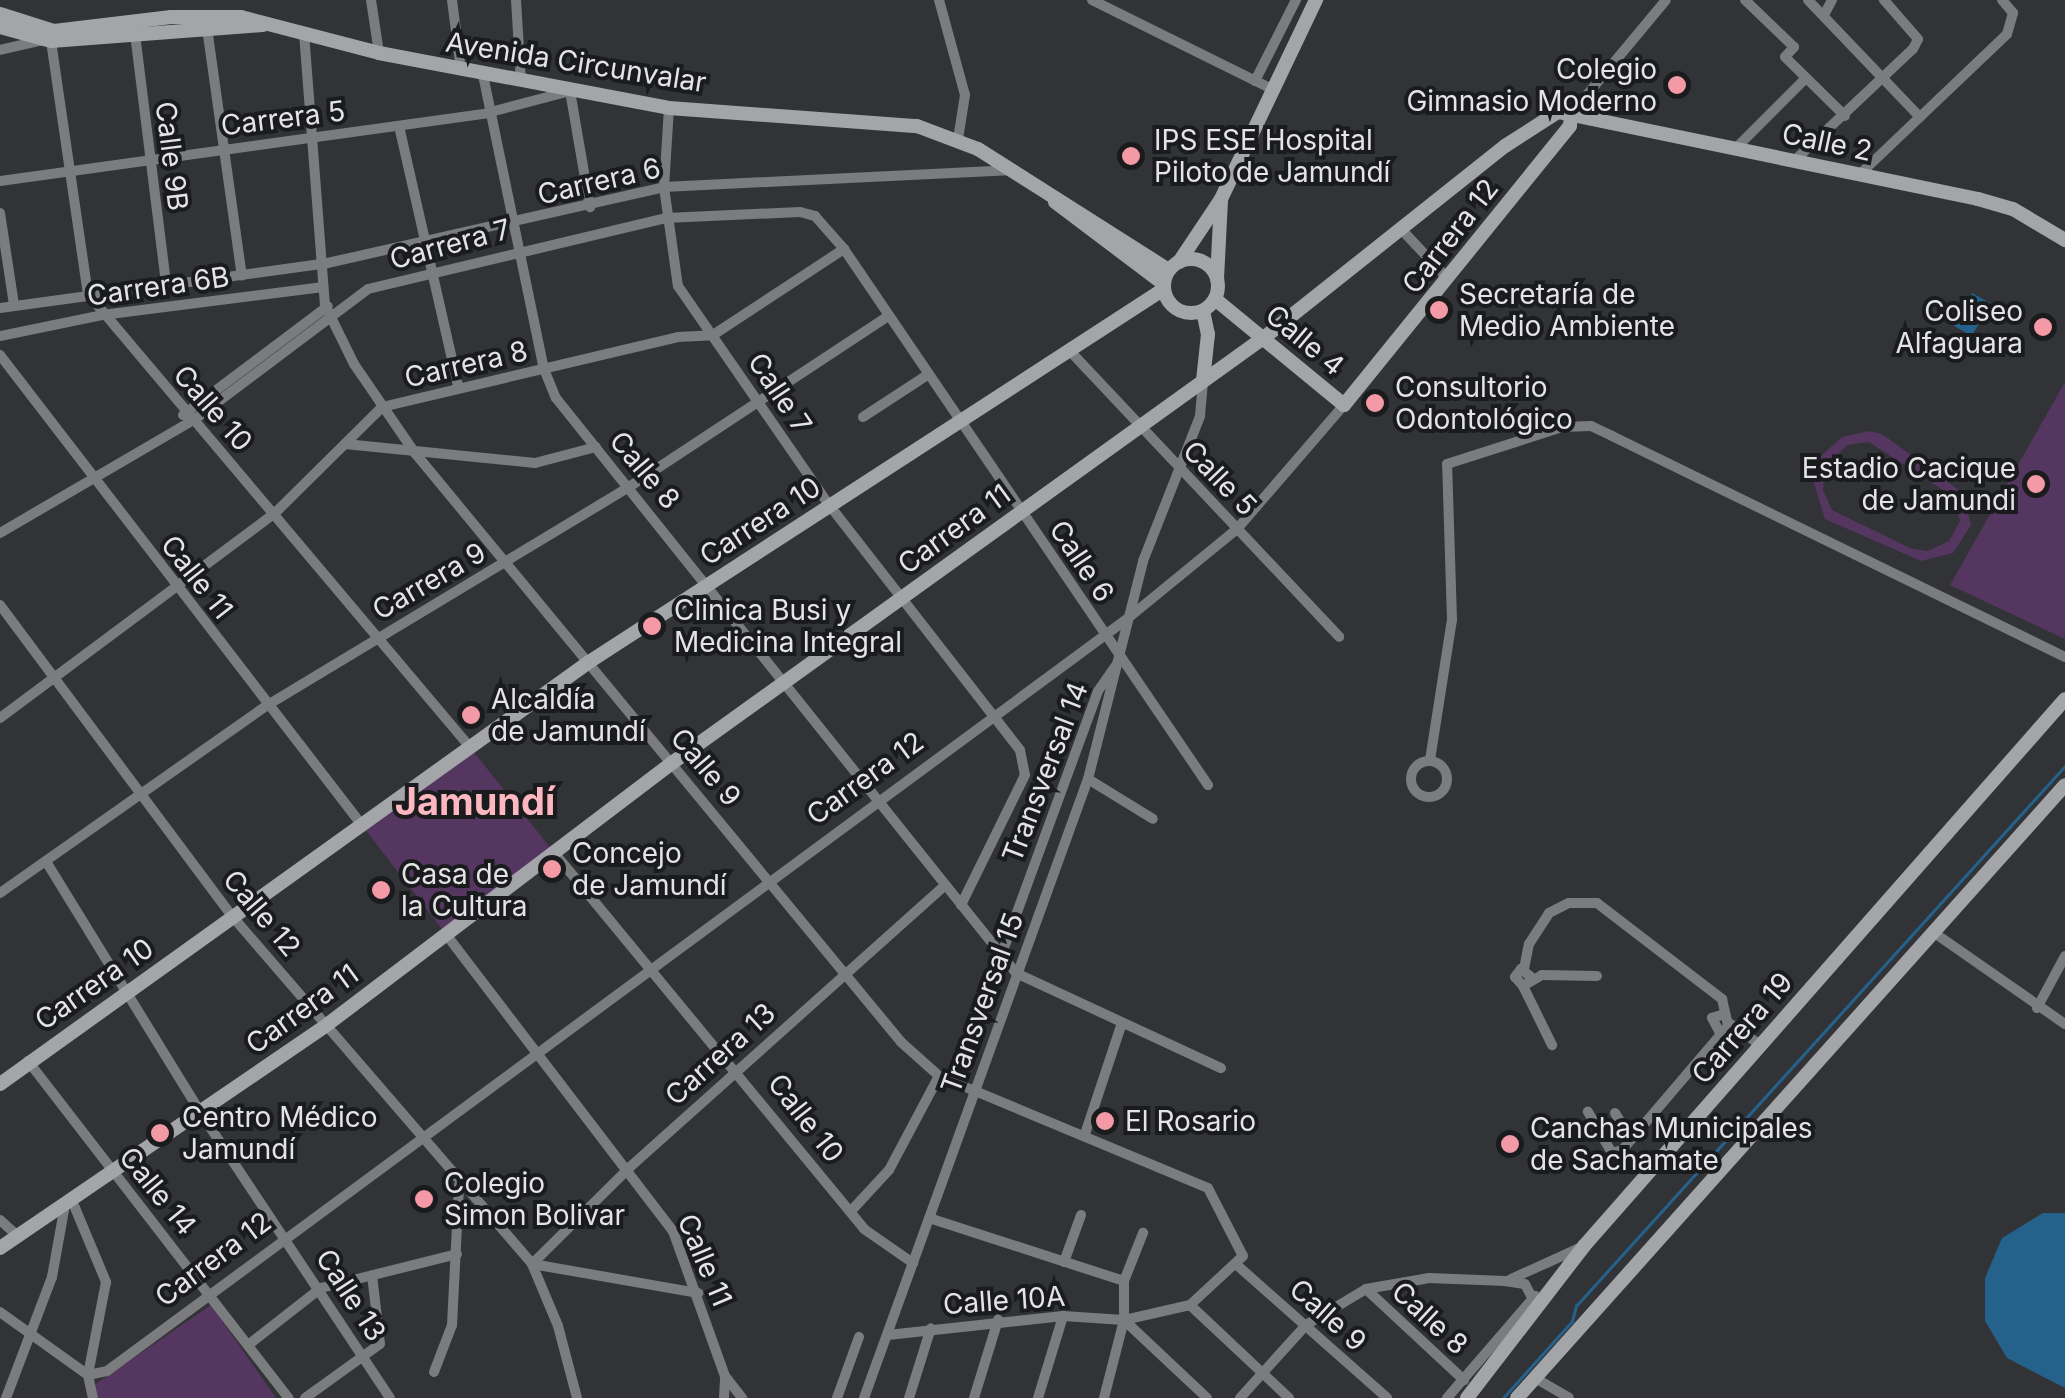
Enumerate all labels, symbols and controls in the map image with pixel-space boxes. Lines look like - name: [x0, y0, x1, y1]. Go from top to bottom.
- street label: Avenida Circunvalar: [443, 25, 709, 99]
- place label: Colegio Gimnasio Moderno: [1406, 52, 1657, 118]
- marker: Colegio Gimnasio Moderno: [1666, 74, 1688, 96]
- street label: Carrera 5: [219, 94, 347, 142]
- street label: Calle 9B: [149, 100, 195, 212]
- street label: Calle 2: [1779, 116, 1875, 168]
- place label: IPS ESE Hospital Piloto de Jamundí: [1154, 123, 1390, 189]
- marker: IPS ESE Hospital Piloto de Jamundí: [1118, 143, 1144, 169]
- street label: Carrera 6: [534, 151, 664, 211]
- street label: Carrera 12: [1395, 172, 1505, 300]
- street label: Carrera 7: [386, 212, 514, 276]
- street label: Carrera 6B: [85, 259, 231, 313]
- place label: Secretaría de Medio Ambiente: [1459, 277, 1675, 343]
- place label: Coliseo Alfaguara: [1896, 294, 2023, 360]
- street label: Calle 4: [1259, 298, 1351, 382]
- marker: Secretaría de Medio Ambiente: [1428, 299, 1450, 321]
- marker: Coliseo Alfaguara: [2032, 316, 2054, 338]
- street label: Carrera 8: [401, 334, 531, 394]
- street label: Calle 7: [741, 346, 819, 440]
- street label: Calle 10: [167, 358, 259, 458]
- place label: Consultorio Odontológico: [1395, 370, 1573, 436]
- marker: Consultorio Odontológico: [1364, 392, 1386, 414]
- street label: Calle 8: [603, 424, 687, 516]
- street label: Calle 5: [1176, 434, 1264, 522]
- place label: Estadio Cacique de Jamundi: [1802, 451, 2016, 517]
- street label: Carrera 10: [694, 470, 826, 572]
- marker: Estadio Cacique de Jamundi: [2025, 473, 2047, 495]
- street label: Carrera 11: [891, 477, 1017, 581]
- street label: Calle 6: [1043, 514, 1121, 608]
- street label: Calle 11: [154, 529, 240, 625]
- street label: Carrera 9: [366, 535, 492, 627]
- place label: Clinica Busi y Medicina Integral: [674, 593, 902, 659]
- marker: Clinica Busi y Medicina Integral: [639, 613, 665, 639]
- street label: Transversal 14: [995, 677, 1095, 867]
- place label: Alcaldía de Jamundí: [491, 682, 646, 748]
- marker: Alcaldía de Jamundí: [460, 704, 482, 726]
- street label: Calle 9: [664, 721, 748, 813]
- street label: Carrera 12: [800, 724, 930, 832]
- district label: Jamundí: [395, 779, 555, 825]
- place label: Concejo de Jamundí: [572, 836, 727, 902]
- place label: Casa de la Cultura: [401, 857, 528, 923]
- marker: Concejo de Jamundí: [541, 858, 563, 880]
- street label: Calle 12: [216, 863, 308, 963]
- marker: Casa de la Cultura: [370, 879, 392, 901]
- street label: Transversal 15: [934, 908, 1030, 1098]
- street label: Carrera 10: [28, 931, 160, 1037]
- street label: Carrera 11: [239, 957, 365, 1061]
- street label: Carrera 19: [1685, 965, 1799, 1091]
- street label: Carrera 13: [658, 996, 782, 1112]
- street label: Calle 10: [761, 1067, 851, 1169]
- place label: Centro Médico Jamundí: [182, 1100, 378, 1166]
- place label: El Rosario: [1125, 1104, 1256, 1138]
- marker: El Rosario: [1094, 1110, 1116, 1132]
- place label: Canchas Municipales de Sachamate: [1530, 1111, 1813, 1177]
- marker: Centro Médico Jamundí: [147, 1120, 173, 1146]
- marker: Canchas Municipales de Sachamate: [1499, 1133, 1521, 1155]
- street label: Calle 14: [112, 1140, 204, 1242]
- place label: Colegio Simon Bolivar: [444, 1166, 625, 1232]
- marker: Colegio Simon Bolivar: [413, 1188, 435, 1210]
- street label: Carrera 12: [149, 1205, 277, 1313]
- street label: Calle 11: [671, 1209, 739, 1311]
- street label: Calle 13: [309, 1243, 393, 1347]
- street label: Calle 9: [1283, 1272, 1373, 1358]
- street label: Calle 8: [1385, 1275, 1475, 1361]
- street label: Calle 10A: [942, 1279, 1066, 1321]

